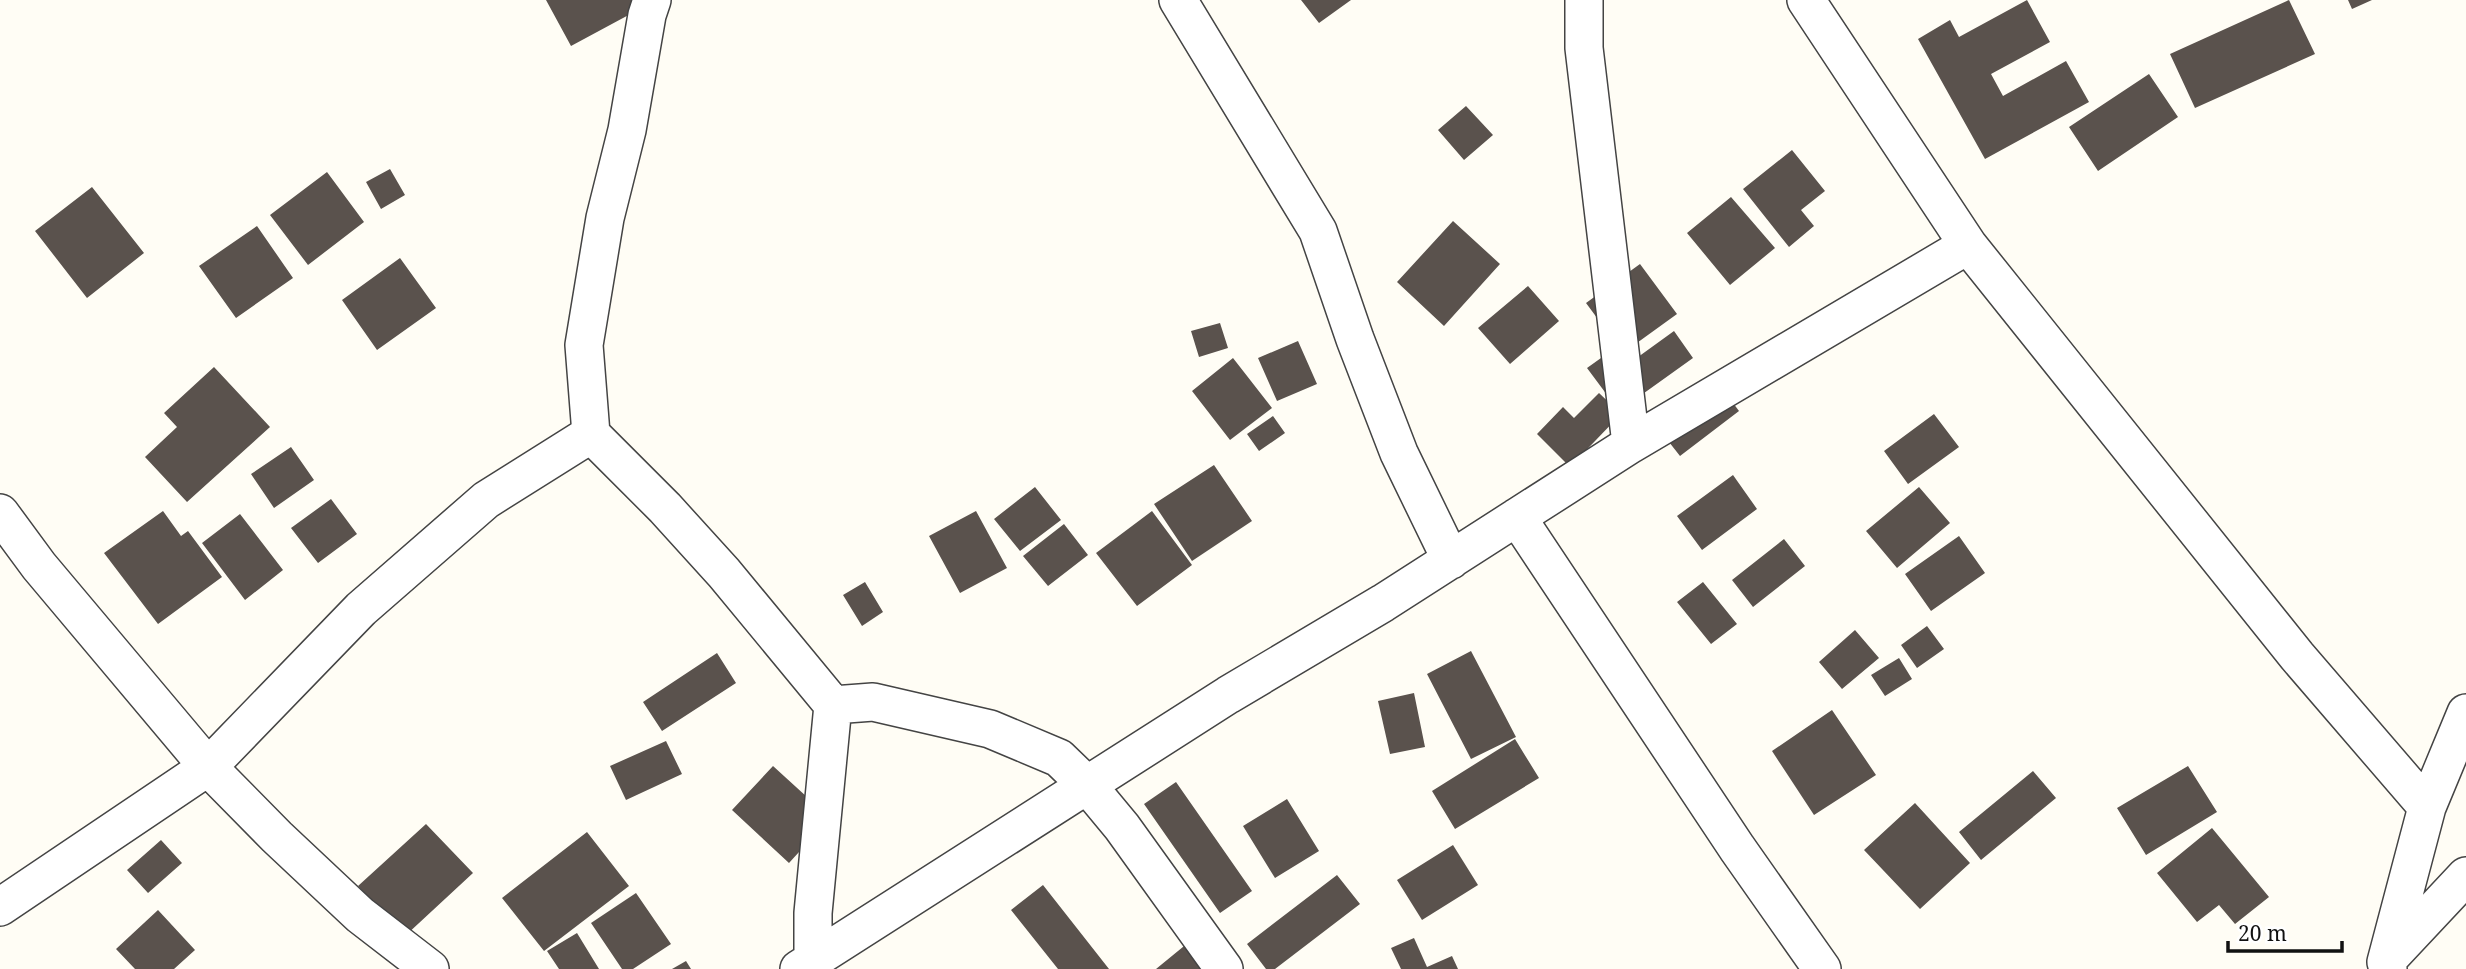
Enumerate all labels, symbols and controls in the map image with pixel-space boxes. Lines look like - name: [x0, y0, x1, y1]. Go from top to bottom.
- scale bar: [2228, 909, 2342, 953]
- text: 20 m: [2238, 919, 2287, 947]

